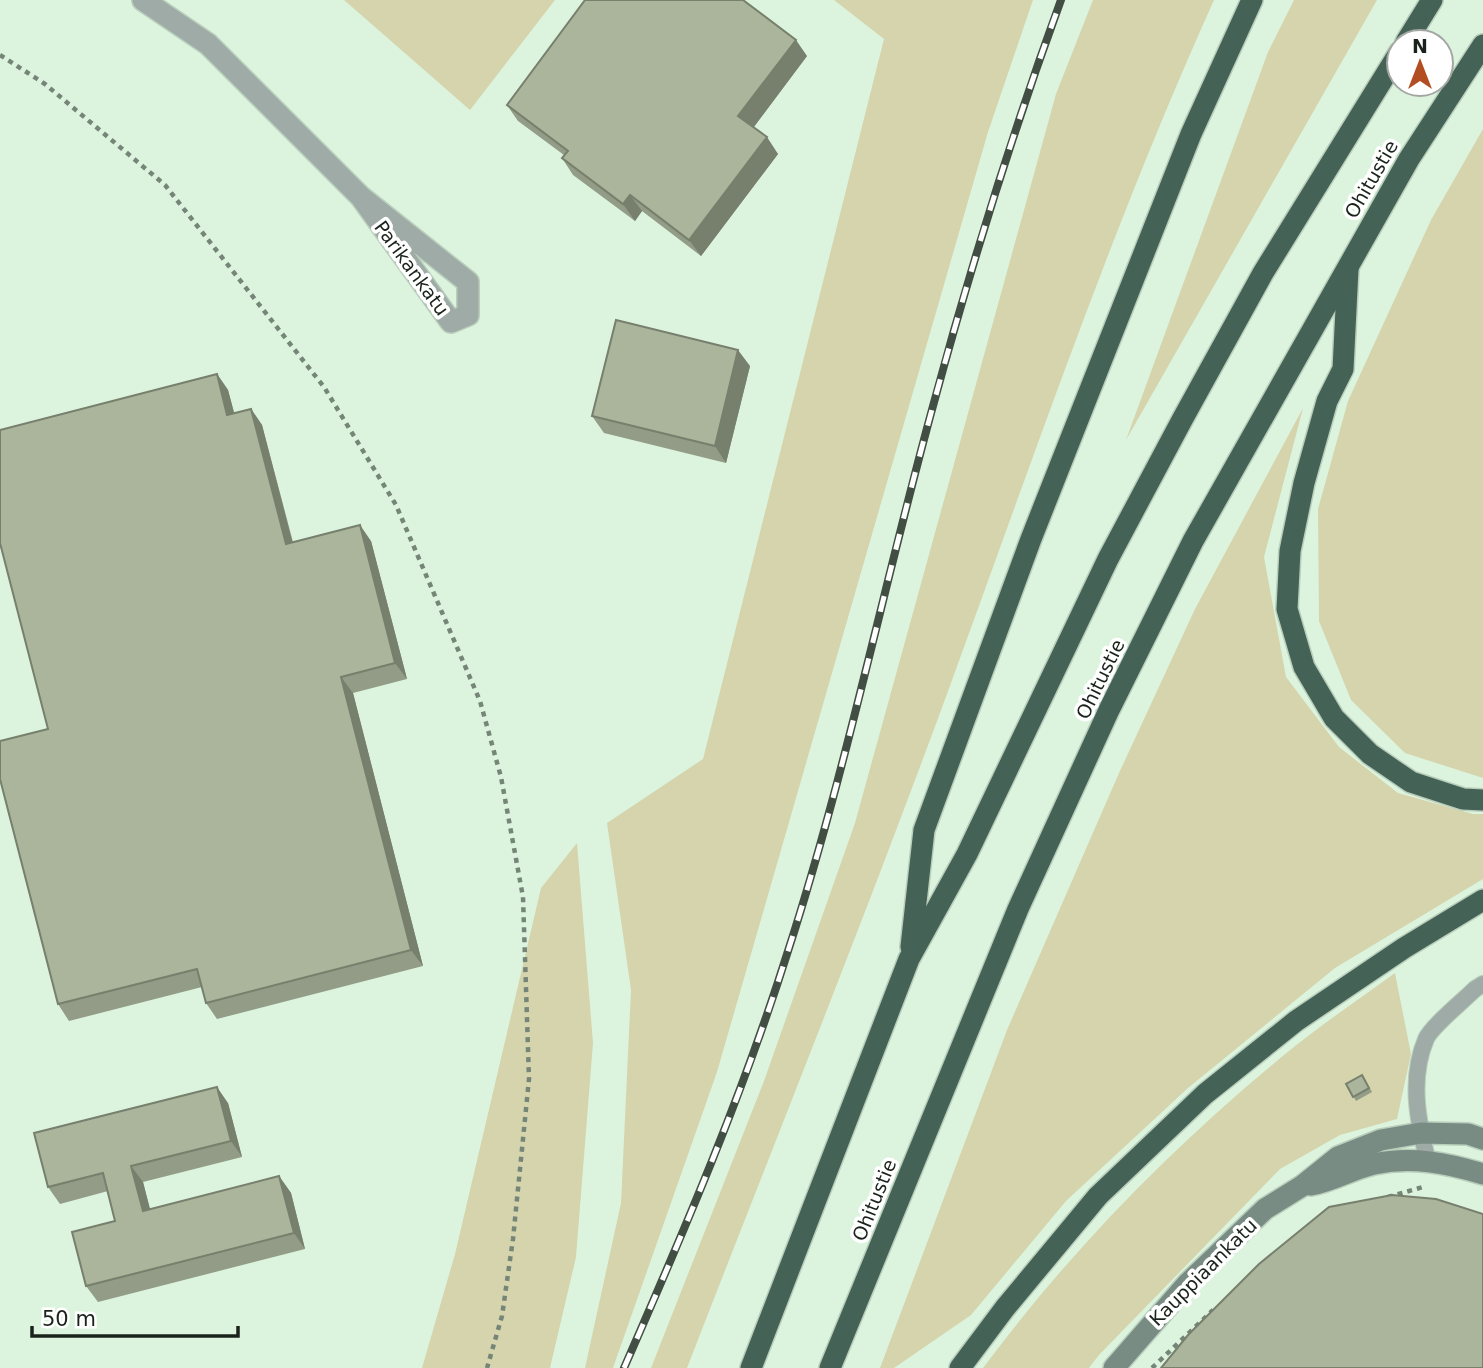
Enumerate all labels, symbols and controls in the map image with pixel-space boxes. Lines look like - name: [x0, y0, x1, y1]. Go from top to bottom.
- north arrow: [1385, 28, 1455, 98]
- text: N: [1412, 35, 1428, 57]
- street label: Ohitustie: [1340, 136, 1402, 222]
- street label: Parikankatu: [370, 216, 454, 320]
- street label: Ohitustie: [1071, 635, 1129, 723]
- street label: Ohitustie: [848, 1156, 900, 1244]
- street label: Kauppiaankatu: [1145, 1214, 1261, 1330]
- scale bar: [32, 1294, 238, 1338]
- text: 50 m: [42, 1307, 96, 1331]

